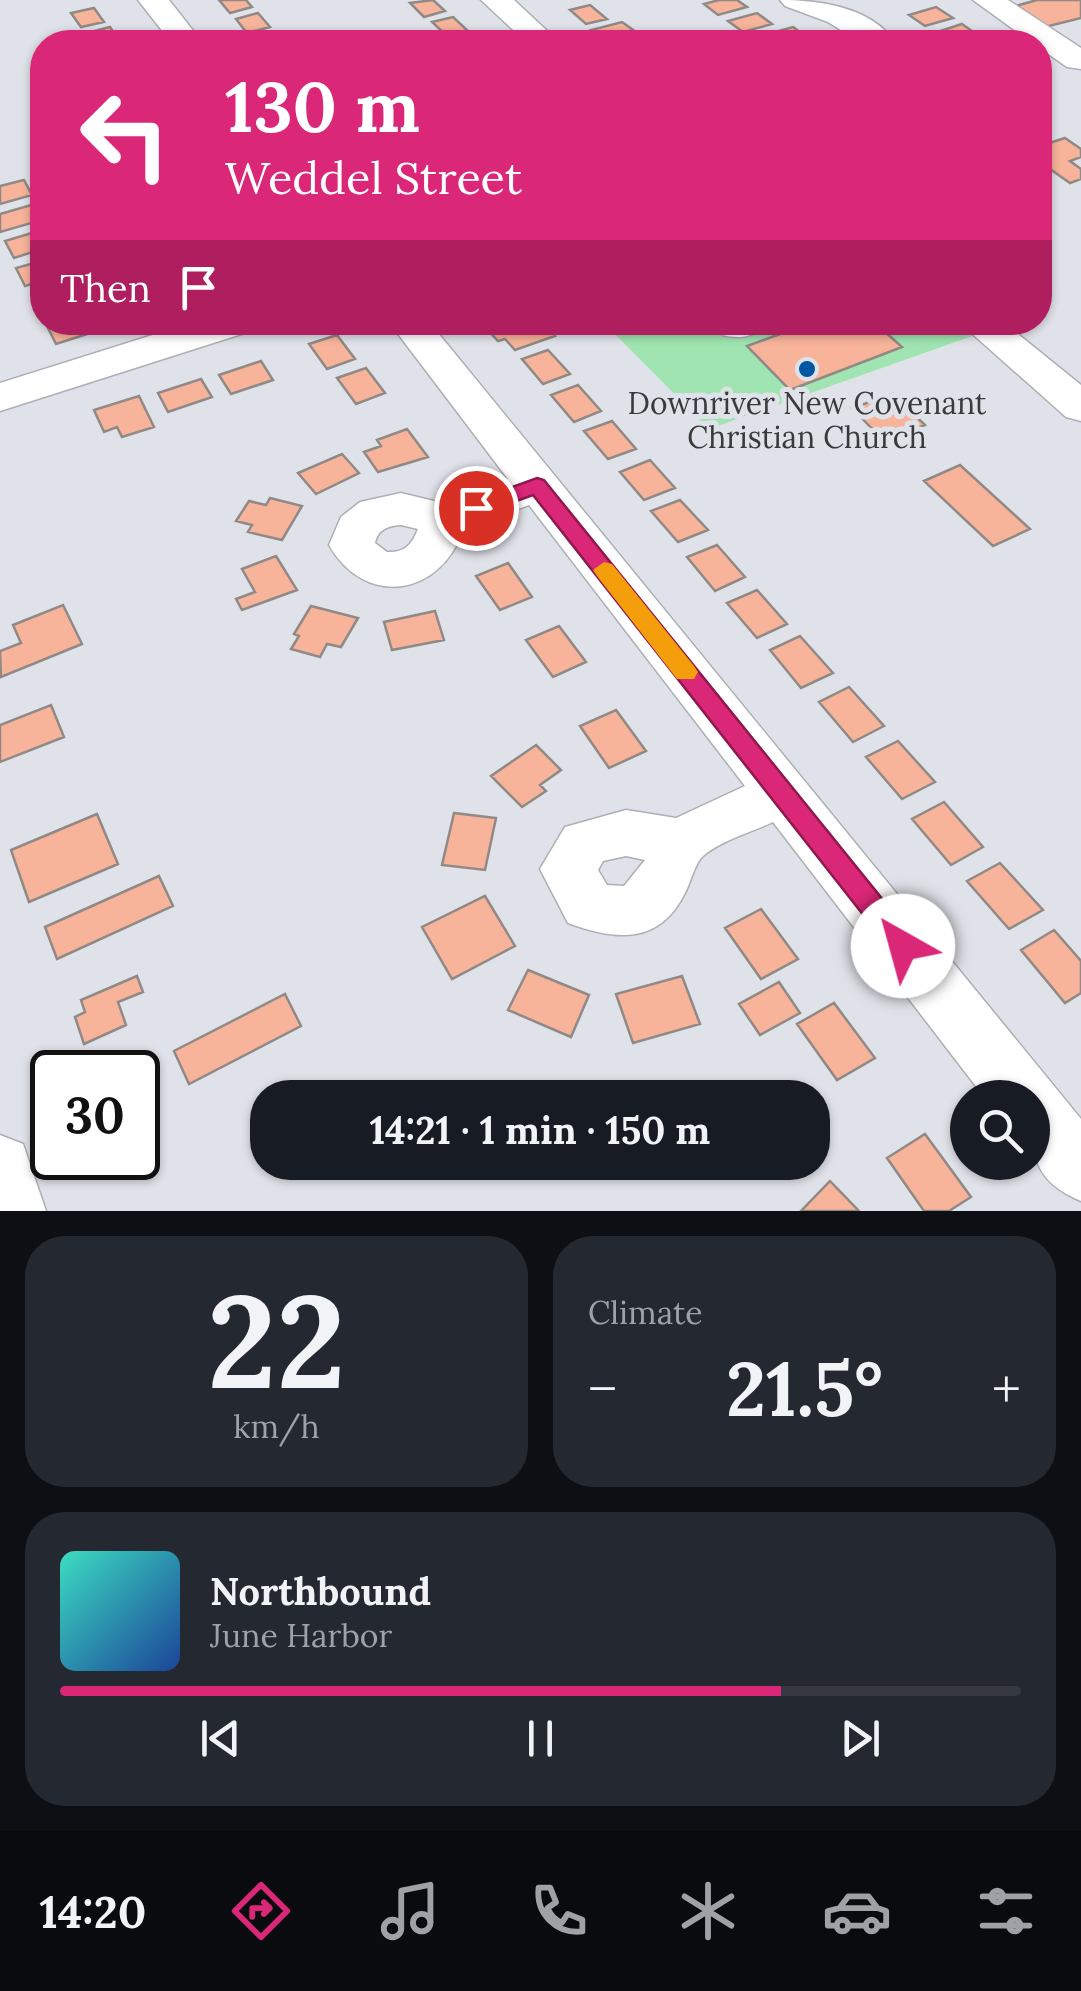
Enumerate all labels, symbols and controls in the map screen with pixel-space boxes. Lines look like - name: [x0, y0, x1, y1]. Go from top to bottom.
- text: 130 m: [225, 62, 420, 151]
- icon: left: [60, 70, 190, 200]
- text: Weddel Street: [225, 149, 522, 206]
- icon: arrive: [171, 260, 226, 315]
- text: Then: [60, 264, 151, 312]
- marker: Downriver New Covenant Christian Church: [796, 358, 818, 380]
- place label: Downriver New Covenant Christian Church: [628, 384, 987, 456]
- pin: [434, 466, 519, 551]
- icon: arrive: [449, 481, 504, 536]
- position arrow: [851, 894, 955, 998]
- speed limit sign: 30: [30, 1050, 160, 1180]
- map controls: [950, 1080, 1050, 1180]
- button: search: [950, 1080, 1050, 1180]
- text: 14:21 · 1 min · 150 m: [370, 1106, 710, 1154]
- text: 22: [207, 1257, 346, 1424]
- text: Climate: [588, 1292, 703, 1333]
- text: 21.5°: [726, 1341, 883, 1437]
- text: −: [588, 1354, 617, 1424]
- text: +: [992, 1354, 1021, 1424]
- text: km/h: [233, 1406, 320, 1447]
- text: Northbound: [210, 1567, 431, 1615]
- text: June Harbor: [210, 1615, 392, 1656]
- icon: previous: [193, 1711, 248, 1766]
- icon: pause: [513, 1711, 568, 1766]
- icon: next: [833, 1711, 888, 1766]
- icon: directions: [226, 1876, 296, 1946]
- icon: music: [375, 1876, 445, 1946]
- icon: phone: [524, 1876, 594, 1946]
- icon: climate: [673, 1876, 743, 1946]
- icon: car: [822, 1876, 892, 1946]
- icon: filters: [971, 1876, 1041, 1946]
- text: 14:20: [40, 1883, 146, 1940]

